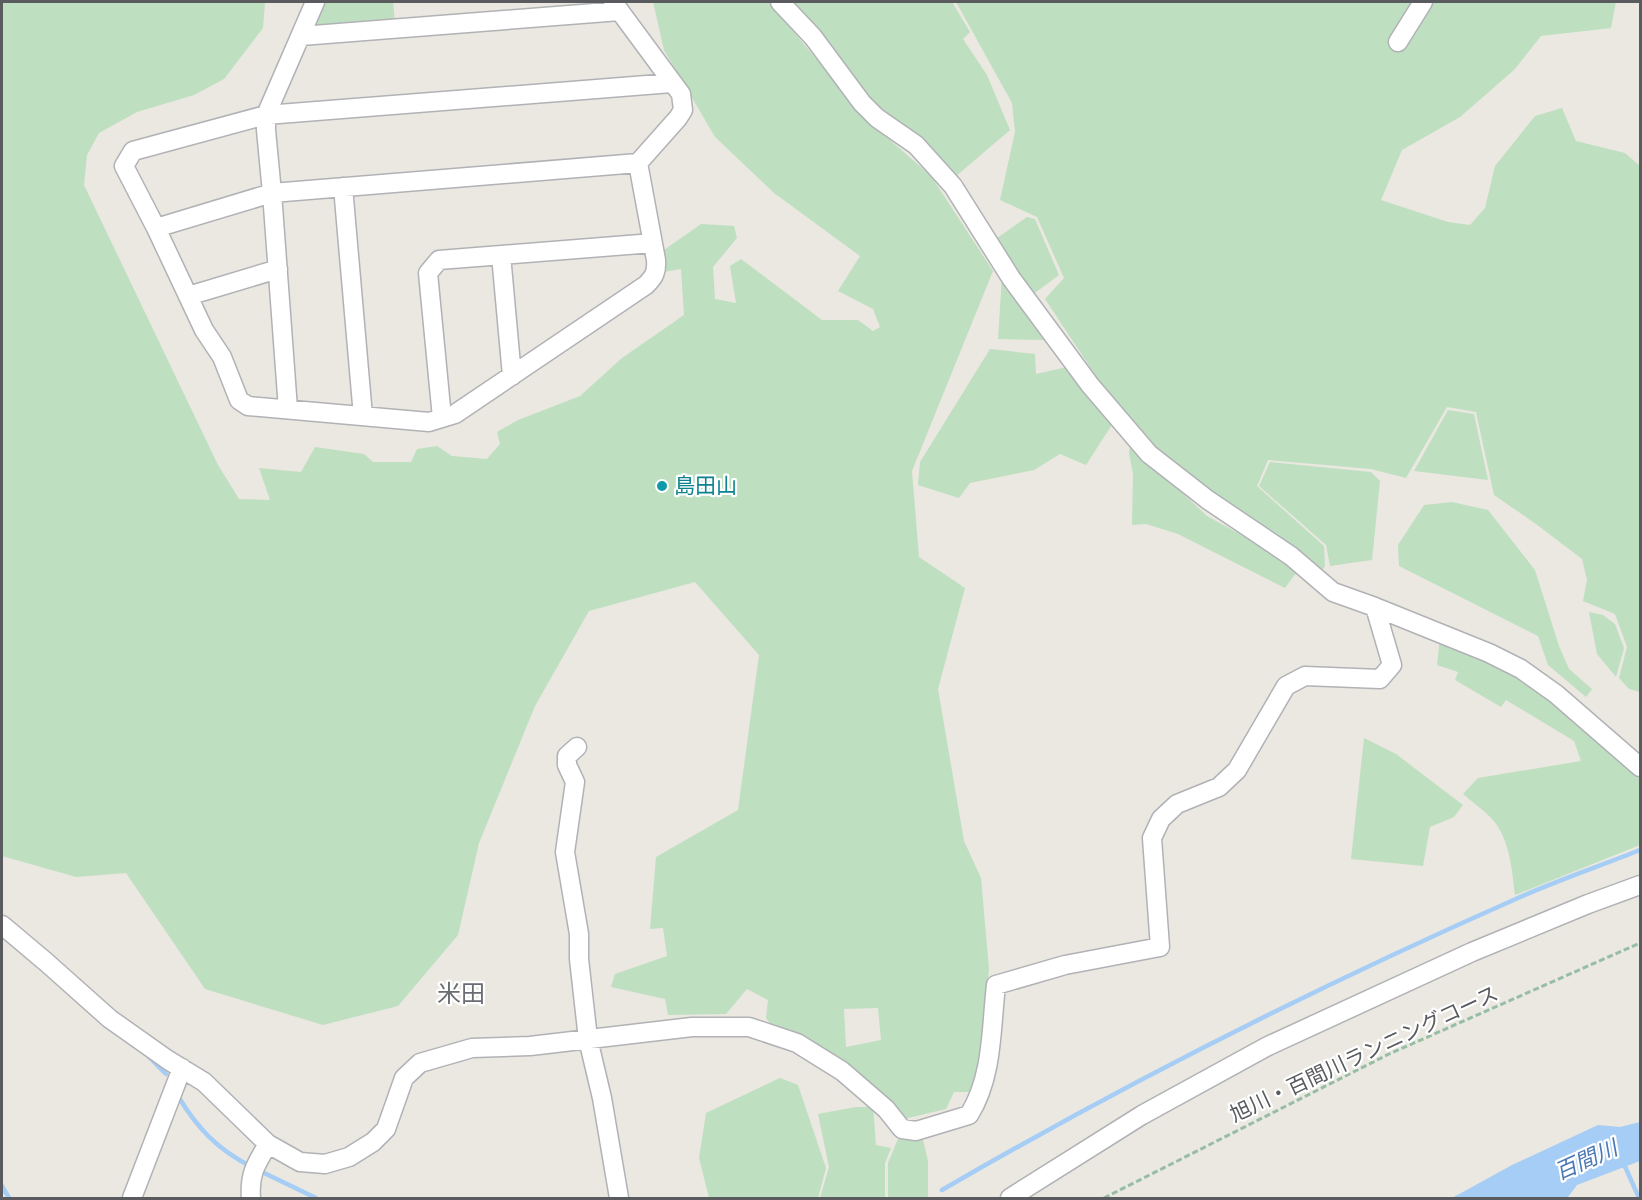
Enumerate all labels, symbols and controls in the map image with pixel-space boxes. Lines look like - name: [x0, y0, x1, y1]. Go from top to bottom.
- place label: 島田山: [674, 474, 737, 498]
- marker: 島田山: [655, 479, 669, 493]
- district label: 米田: [437, 980, 485, 1008]
- street label: 旭川・百間川ランニングコース: [1226, 981, 1502, 1127]
- water label: 百間川: [1551, 1134, 1623, 1185]

